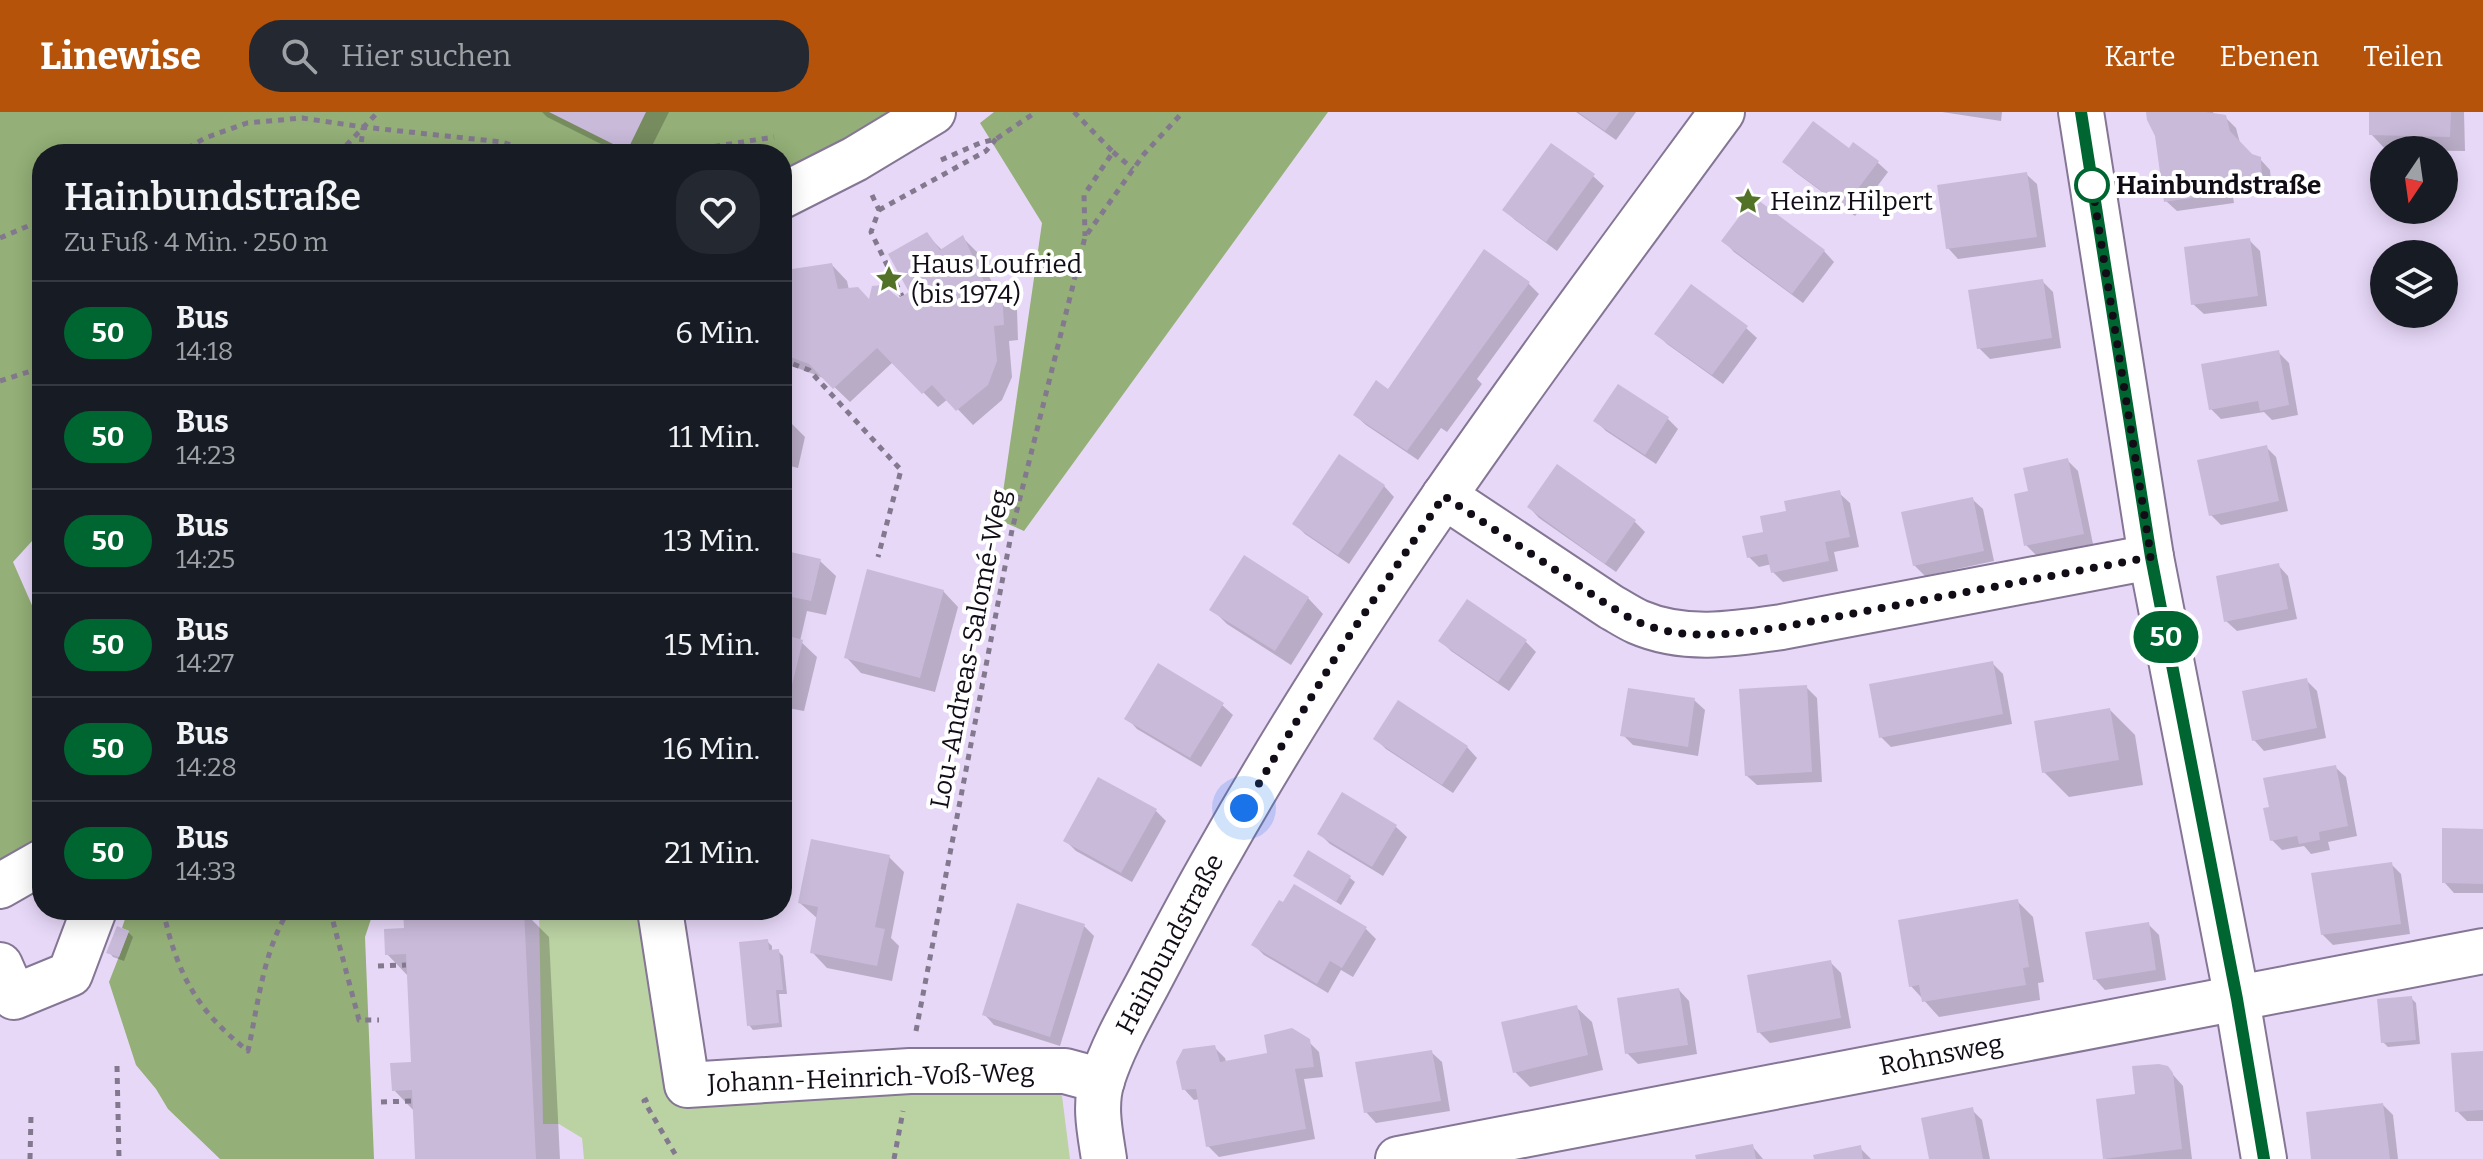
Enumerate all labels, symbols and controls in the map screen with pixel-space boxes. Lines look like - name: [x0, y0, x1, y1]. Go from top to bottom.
- search box: [249, 20, 809, 92]
- text: Linewise: [40, 33, 201, 79]
- icon: search: [277, 34, 321, 78]
- text: Hier suchen: [341, 38, 511, 74]
- text: Karte: [2104, 40, 2176, 73]
- text: Ebenen: [2220, 40, 2319, 73]
- text: Teilen: [2363, 40, 2443, 73]
- north arrow: [2370, 136, 2458, 224]
- map controls: [2370, 136, 2458, 328]
- marker: Hainbundstraße: [2075, 168, 2109, 202]
- button: heart: [676, 170, 760, 254]
- place label: Hainbundstraße: [2116, 170, 2321, 201]
- text: Hainbundstraße: [64, 174, 361, 220]
- place icon: Heinz Hilpert: [1733, 186, 1763, 216]
- place label: Heinz Hilpert: [1770, 186, 1934, 217]
- text: Zu Fuß · 4 Min. · 250 m: [64, 227, 328, 258]
- button: layers: [2370, 240, 2458, 328]
- place label: Haus Loufried (bis 1974): [911, 249, 1082, 310]
- place icon: Haus Loufried (bis 1974): [874, 264, 904, 294]
- text: Bus: [176, 300, 229, 336]
- text: 6 Min.: [675, 315, 760, 351]
- text: 50: [91, 316, 125, 349]
- text: 14:18: [176, 336, 233, 367]
- text: Bus: [176, 404, 229, 440]
- text: 11 Min.: [668, 419, 760, 455]
- text: 50: [91, 420, 125, 453]
- text: 14:23: [176, 440, 236, 471]
- street label: Lou-Andreas-Salomé-Weg: [924, 487, 1016, 811]
- text: Bus: [176, 508, 229, 544]
- text: 13 Min.: [664, 523, 760, 559]
- text: 50: [91, 524, 125, 557]
- text: 14:25: [176, 544, 235, 575]
- line badge: 50: [2130, 611, 2202, 663]
- text: Bus: [176, 612, 229, 648]
- text: 50: [2149, 620, 2183, 653]
- text: 15 Min.: [665, 627, 760, 663]
- text: 50: [91, 628, 125, 661]
- text: 14:27: [176, 648, 234, 679]
- text: Bus: [176, 716, 229, 752]
- text: 16 Min.: [663, 731, 760, 767]
- text: 50: [91, 732, 125, 765]
- text: 14:28: [176, 752, 237, 783]
- your location: [1224, 788, 1264, 828]
- text: Bus: [176, 820, 229, 856]
- text: 21 Min.: [664, 835, 760, 871]
- text: 50: [91, 836, 125, 869]
- street label: Hainbundstraße: [1110, 849, 1230, 1039]
- text: 14:33: [176, 856, 236, 887]
- street label: Rohnsweg: [1877, 1028, 2005, 1082]
- street label: Johann-Heinrich-Voß-Weg: [706, 1057, 1035, 1099]

